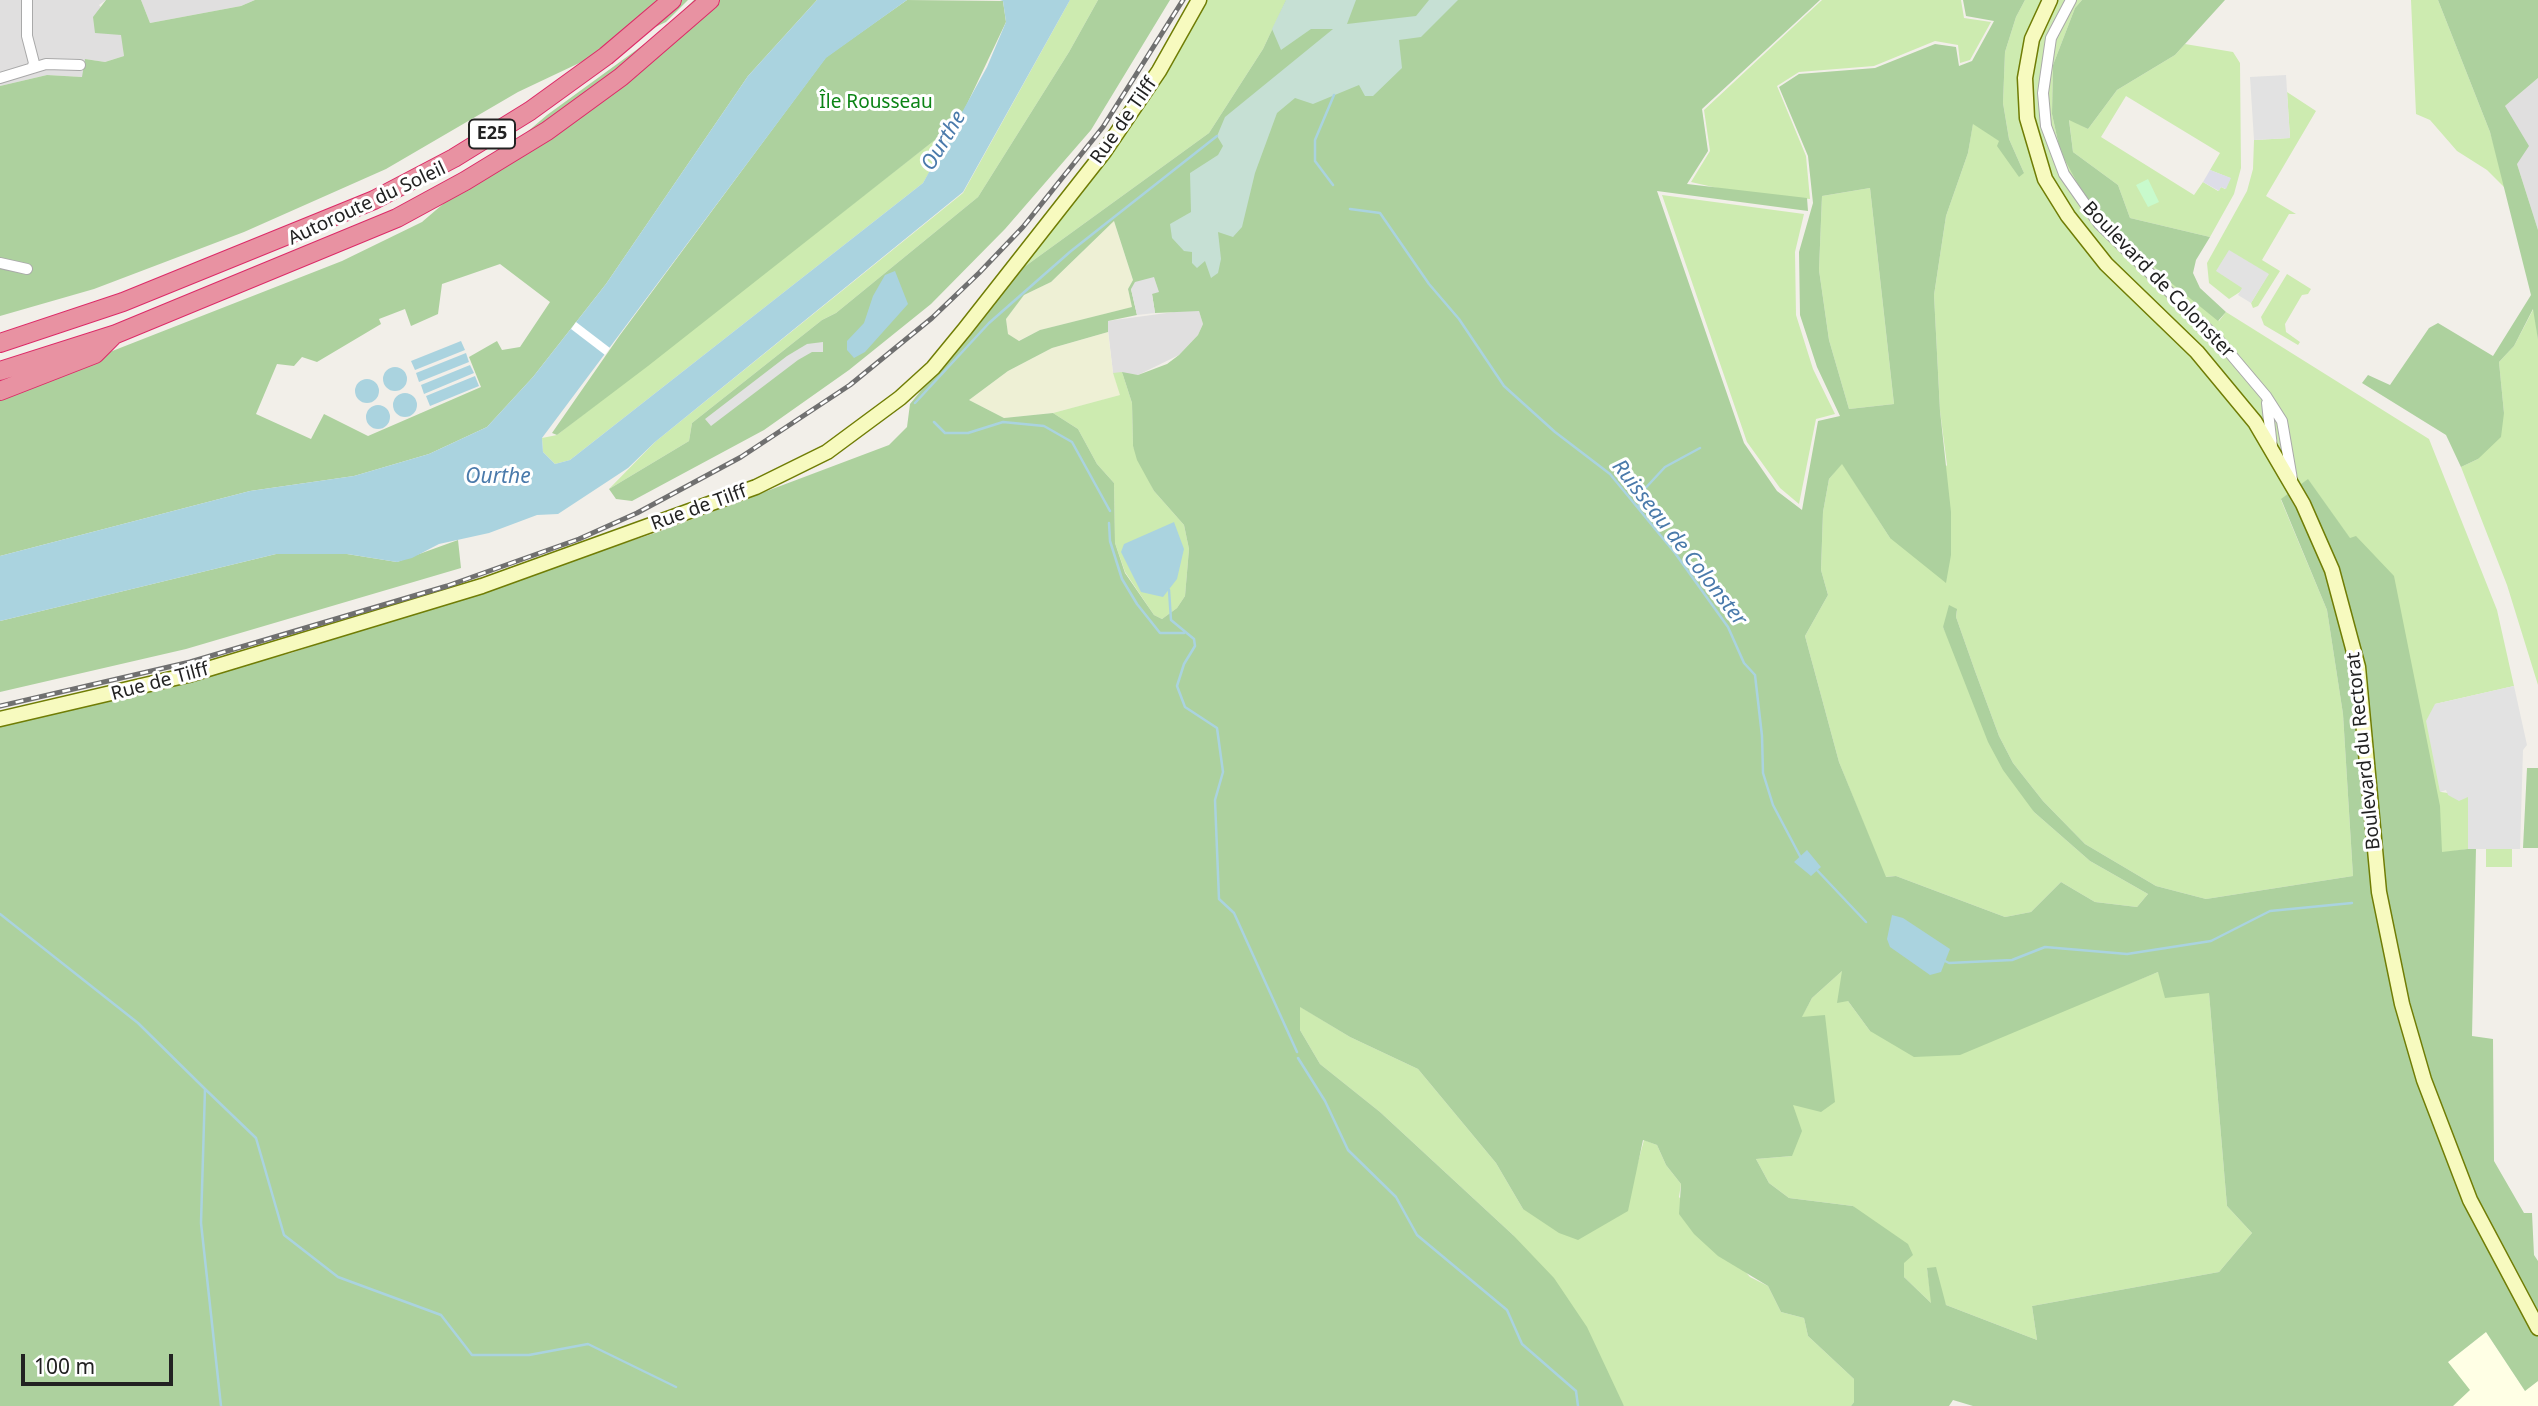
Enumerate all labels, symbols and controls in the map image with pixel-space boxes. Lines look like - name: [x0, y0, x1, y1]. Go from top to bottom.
- street label: Rue de Tilff: [1086, 74, 1162, 168]
- park label: Île Rousseau: [819, 92, 933, 114]
- water label: Ourthe: [916, 107, 972, 175]
- road number: E25: [469, 119, 515, 148]
- street label: Autoroute du Soleil: [285, 157, 449, 251]
- street label: Boulevard de Colonster: [2077, 197, 2239, 363]
- water label: Ruisseau de Colonster: [1606, 455, 1752, 631]
- water label: Ourthe: [465, 464, 531, 490]
- street label: Rue de Tilff: [648, 480, 750, 536]
- street label: Boulevard du Rectorat: [2342, 651, 2386, 851]
- street label: Rue de Tilff: [109, 658, 211, 706]
- scale bar: [24, 1340, 177, 1384]
- text: 100 m: [34, 1352, 95, 1380]

